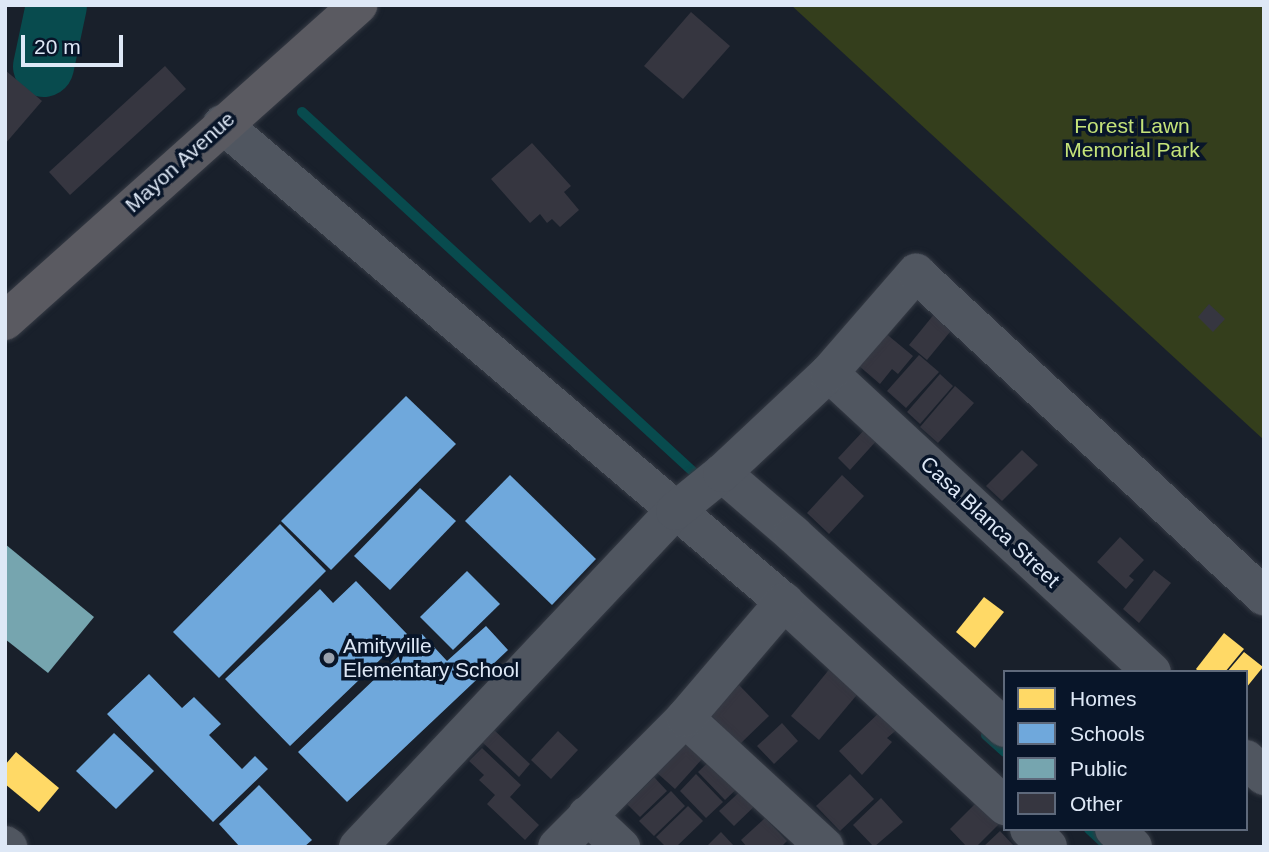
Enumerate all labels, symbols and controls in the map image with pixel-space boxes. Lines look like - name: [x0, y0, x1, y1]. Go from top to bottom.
- scale bar: [24, 21, 126, 65]
- text: 20 m: [34, 35, 81, 58]
- street label: Mayon Avenue: [120, 106, 240, 218]
- park label: Forest Lawn Memorial Park: [1064, 113, 1200, 163]
- street label: Casa Blanca Street: [915, 451, 1065, 593]
- place label: Amityville Elementary School: [343, 633, 519, 683]
- marker: Amityville Elementary School: [321, 650, 337, 666]
- legend: [1003, 670, 1248, 831]
- text: Homes: [1070, 687, 1137, 710]
- text: Schools: [1070, 722, 1145, 745]
- text: Public: [1070, 757, 1127, 780]
- text: Other: [1070, 792, 1123, 815]

